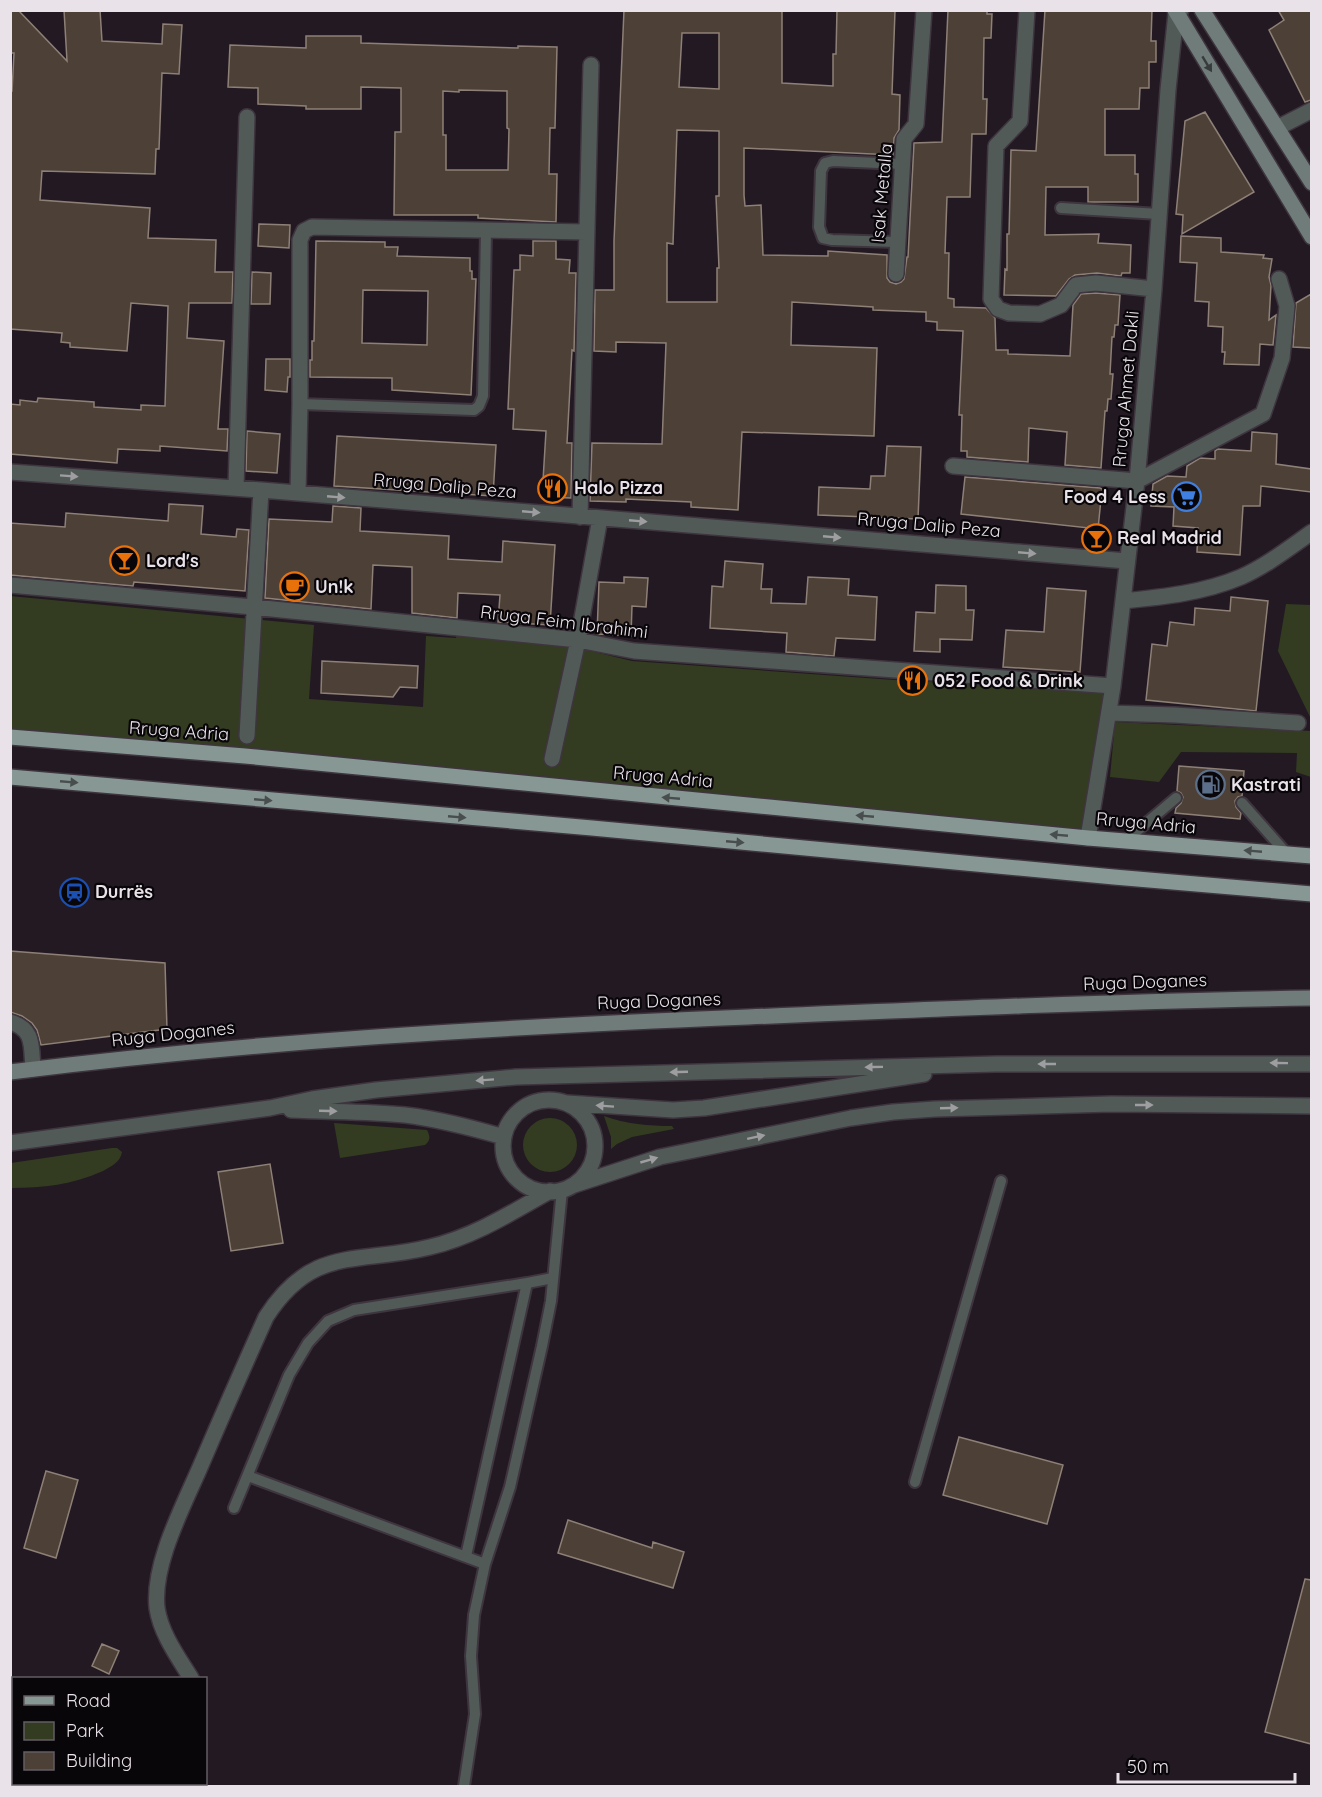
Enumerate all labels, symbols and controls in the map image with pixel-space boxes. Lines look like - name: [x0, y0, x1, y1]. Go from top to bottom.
- one-way arrow: [1201, 56, 1212, 72]
- street label: Isak Metalla: [866, 142, 897, 244]
- street label: Rruga Ahmet Dakli: [1107, 310, 1144, 468]
- street label: Rruga Dalip Peza: [372, 468, 518, 503]
- one-way arrow: [59, 471, 78, 481]
- restaurant icon: Halo Pizza: [537, 472, 569, 504]
- place label: Halo Pizza: [574, 476, 663, 499]
- supermarket icon: Food 4 Less: [1171, 481, 1203, 513]
- place label: Food 4 Less: [1064, 485, 1166, 508]
- one-way arrow: [327, 492, 346, 501]
- street label: Rruga Dalip Peza: [856, 507, 1002, 542]
- one-way arrow: [521, 508, 540, 517]
- one-way arrow: [629, 516, 648, 526]
- bar icon: Real Madrid: [1080, 522, 1112, 554]
- place label: Real Madrid: [1117, 526, 1222, 549]
- one-way arrow: [823, 532, 842, 542]
- bar icon: Lord's: [109, 545, 141, 577]
- one-way arrow: [1017, 548, 1036, 557]
- place label: Lord's: [146, 549, 199, 572]
- cafe icon: Un!k: [278, 571, 310, 603]
- place label: Un!k: [315, 575, 353, 598]
- street label: Rruga Feim Ibrahimi: [479, 600, 649, 643]
- restaurant icon: 052 Food & Drink: [897, 665, 929, 697]
- place label: 052 Food & Drink: [934, 669, 1083, 692]
- street label: Rruga Adria: [128, 716, 230, 745]
- street label: Rruga Adria: [612, 761, 714, 792]
- fuel station icon: Kastrati: [1194, 769, 1226, 801]
- place label: Kastrati: [1231, 773, 1301, 796]
- one-way arrow: [59, 777, 78, 787]
- one-way arrow: [661, 793, 680, 803]
- one-way arrow: [253, 795, 272, 805]
- street label: Rruga Adria: [1095, 807, 1197, 838]
- one-way arrow: [855, 811, 874, 821]
- one-way arrow: [448, 812, 467, 822]
- one-way arrow: [1049, 830, 1068, 840]
- one-way arrow: [726, 837, 745, 847]
- one-way arrow: [1244, 846, 1263, 856]
- station icon: Durrës: [58, 876, 90, 908]
- place label: Durrës: [95, 880, 153, 903]
- street label: Ruga Doganes: [1083, 968, 1207, 995]
- street label: Ruga Doganes: [597, 987, 721, 1014]
- street label: Ruga Doganes: [110, 1016, 236, 1051]
- one-way arrow: [1269, 1058, 1288, 1068]
- one-way arrow: [1038, 1059, 1057, 1069]
- one-way arrow: [865, 1062, 884, 1072]
- one-way arrow: [670, 1067, 689, 1077]
- one-way arrow: [475, 1075, 494, 1085]
- one-way arrow: [1134, 1100, 1153, 1110]
- one-way arrow: [595, 1101, 614, 1111]
- one-way arrow: [939, 1104, 958, 1113]
- one-way arrow: [319, 1106, 338, 1116]
- one-way arrow: [747, 1132, 766, 1141]
- one-way arrow: [640, 1155, 658, 1164]
- legend: [12, 1677, 207, 1785]
- text: Road: [66, 1689, 111, 1712]
- text: Park: [66, 1719, 104, 1742]
- scale bar: [1118, 1746, 1295, 1784]
- text: Building: [66, 1749, 132, 1772]
- text: 50 m: [1127, 1755, 1169, 1778]

